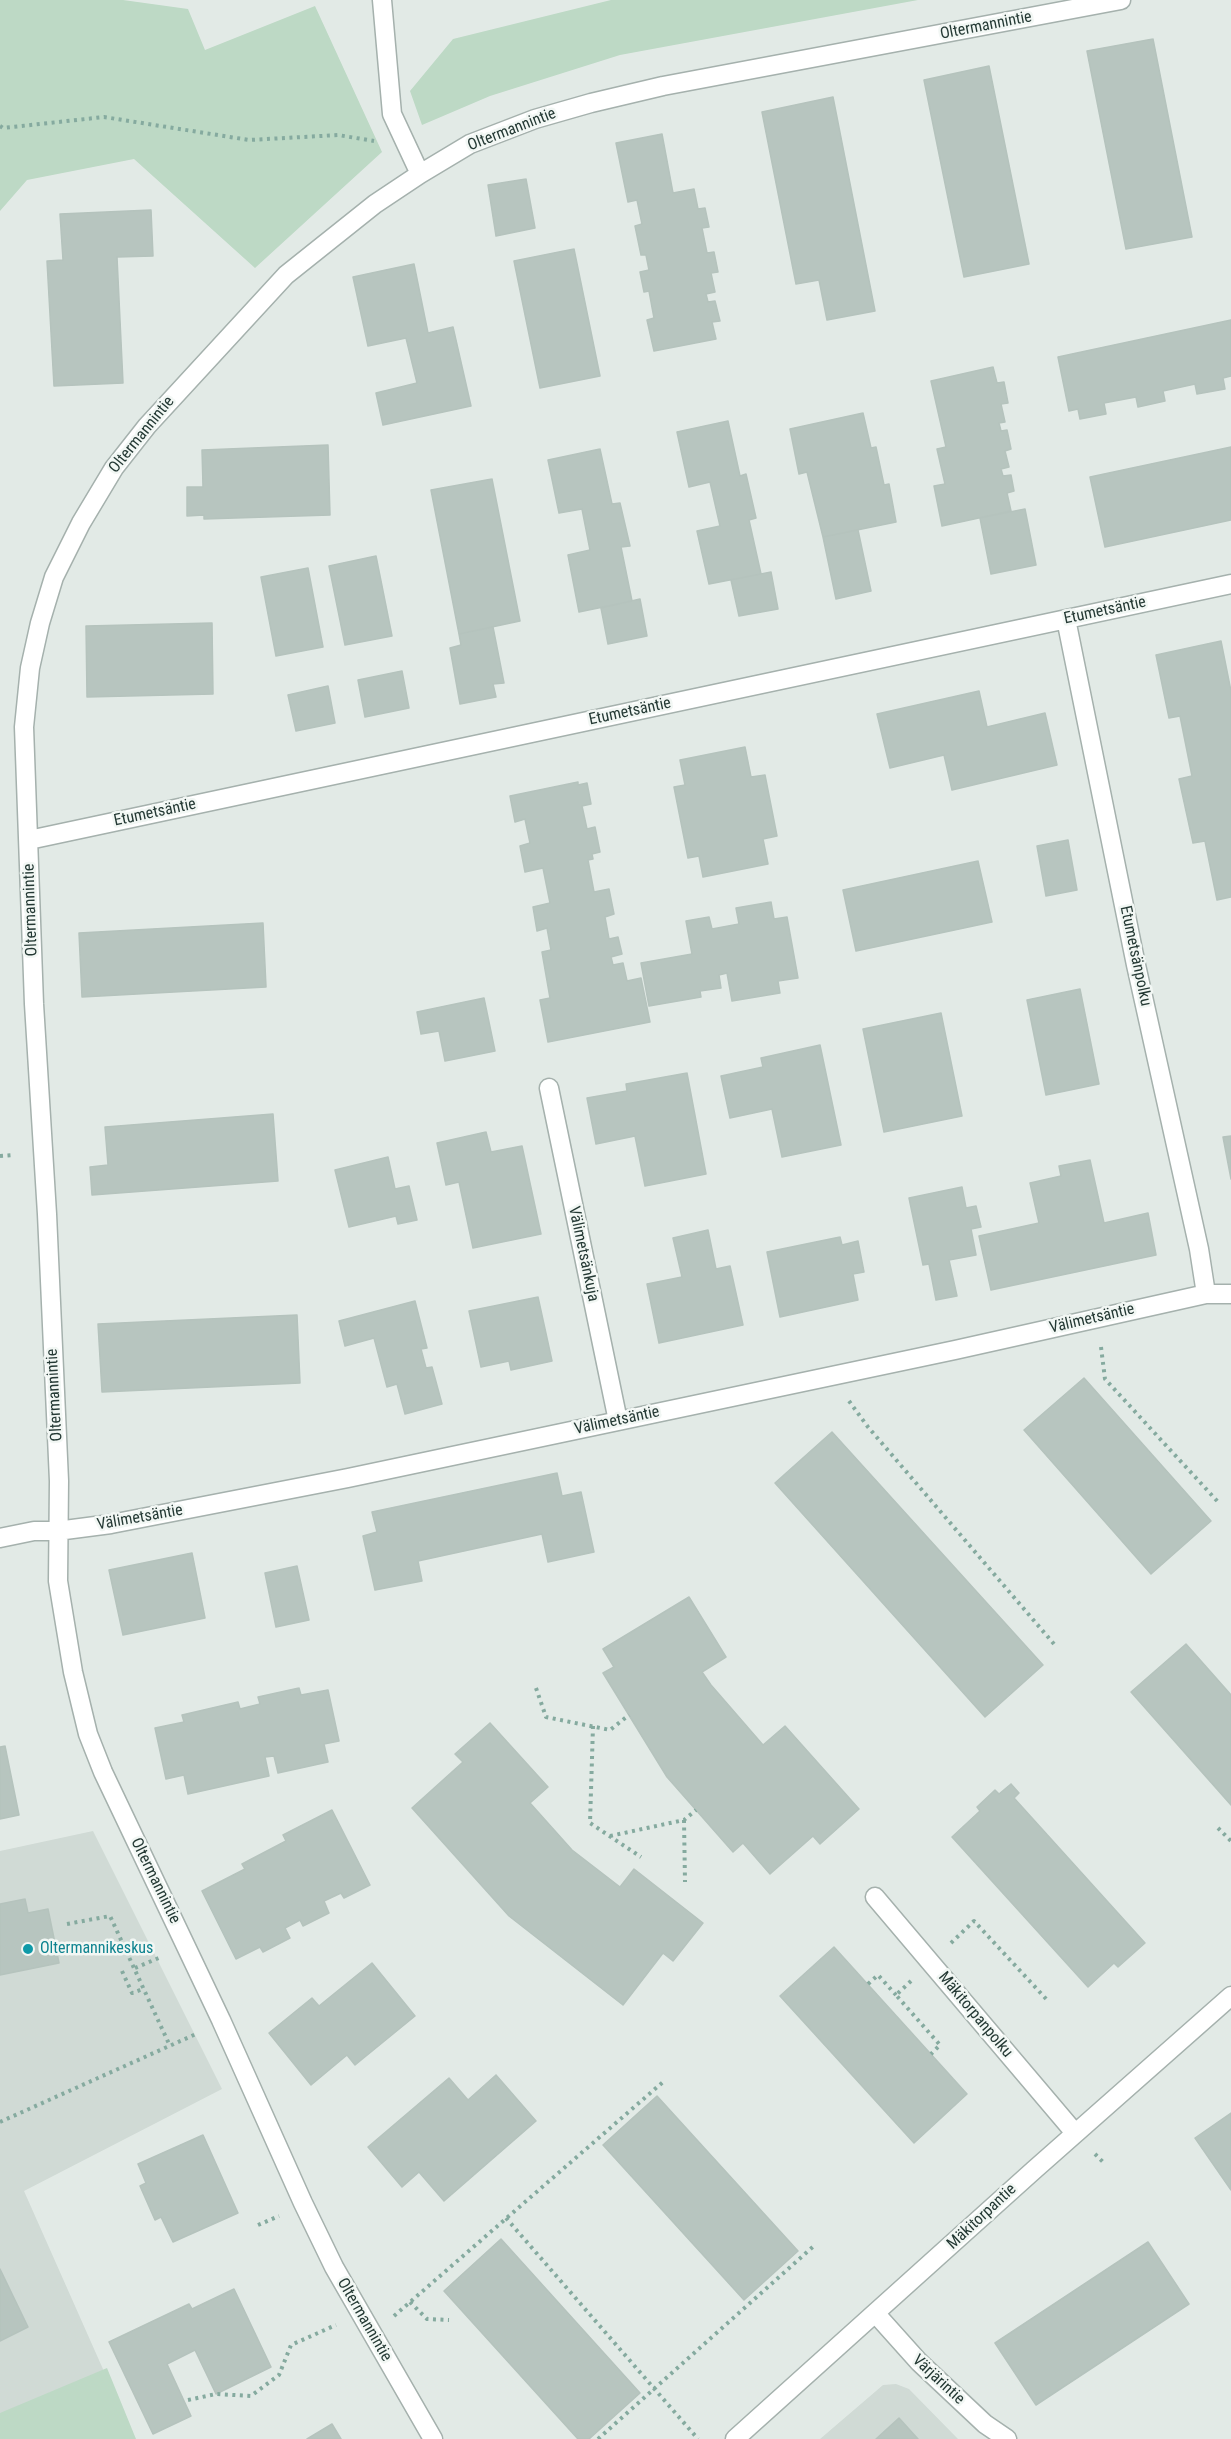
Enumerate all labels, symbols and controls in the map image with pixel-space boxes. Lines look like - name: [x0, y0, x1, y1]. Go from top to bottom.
- street label: Oltermannintie: [939, 8, 1033, 44]
- street label: Oltermannintie: [465, 104, 559, 156]
- street label: Oltermannintie: [105, 393, 179, 477]
- street label: Etumetsäntie: [1062, 593, 1148, 629]
- street label: Etumetsäntie: [587, 694, 673, 730]
- street label: Etumetsäntie: [112, 795, 198, 831]
- street label: Oltermannintie: [20, 863, 42, 957]
- street label: Etumetsänpolku: [1115, 904, 1155, 1008]
- street label: Välimetsänkuja: [564, 1205, 602, 1303]
- street label: Välimetsäntie: [1048, 1300, 1136, 1338]
- street label: Oltermannintie: [43, 1348, 67, 1442]
- street label: Välimetsäntie: [573, 1403, 661, 1439]
- street label: Välimetsäntie: [96, 1501, 184, 1535]
- street label: Oltermannintie: [126, 1835, 184, 1927]
- place label: Oltermannikeskus: [40, 1939, 153, 1959]
- marker: Oltermannikeskus: [21, 1942, 35, 1956]
- street label: Mäkitorpanpolku: [934, 1968, 1016, 2062]
- street label: Mäkitorpantie: [944, 2180, 1020, 2254]
- street label: Oltermannintie: [332, 2275, 396, 2365]
- street label: Värjärintie: [908, 2351, 968, 2409]

